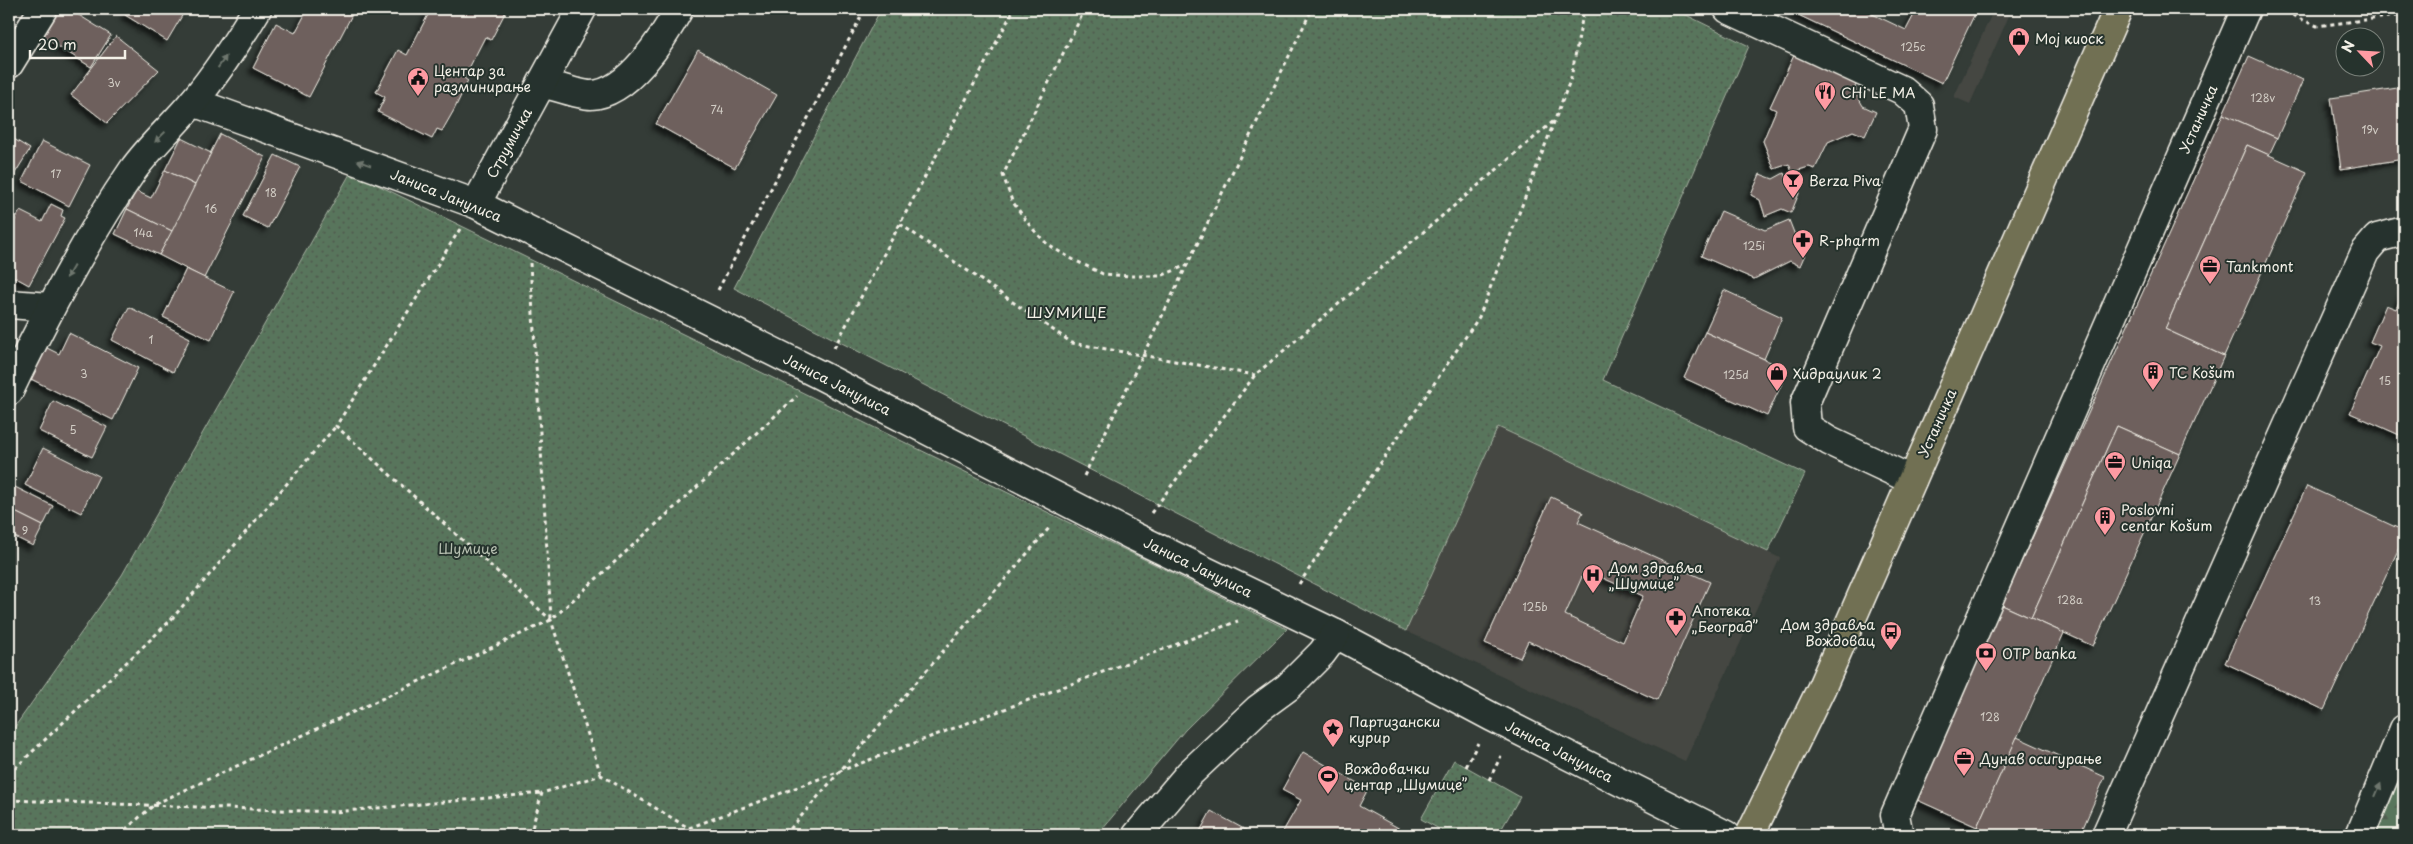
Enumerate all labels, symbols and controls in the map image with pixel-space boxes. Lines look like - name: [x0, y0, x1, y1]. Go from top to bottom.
- shop icon: Мој киоск: [2007, 26, 2031, 57]
- scale bar: [30, 28, 125, 60]
- place label: Мој киоск: [2035, 28, 2104, 49]
- north arrow: [2336, 28, 2386, 78]
- text: 20 m: [38, 32, 77, 55]
- text: N: [2336, 37, 2360, 56]
- house number: 125c: [1900, 38, 1926, 55]
- one-way arrow: [217, 56, 227, 69]
- place label: Центар за разминирање: [434, 60, 531, 97]
- public building icon: Центар за разминирање: [406, 66, 430, 97]
- house number: 3v: [108, 74, 121, 91]
- restaurant icon: CHi LE MA: [1813, 80, 1837, 111]
- street label: Устаничка: [2174, 81, 2222, 156]
- place label: CHi LE MA: [1841, 82, 1915, 103]
- house number: 128v: [2251, 89, 2276, 106]
- house number: 74: [710, 101, 724, 118]
- street label: Струмичка: [481, 104, 537, 182]
- house number: 19v: [2361, 121, 2379, 138]
- one-way arrow: [154, 131, 166, 143]
- one-way arrow: [357, 159, 372, 166]
- street label: Јаниса Јанулиса: [387, 163, 505, 227]
- house number: 17: [51, 165, 62, 182]
- bar icon: Berza Piva: [1781, 168, 1805, 199]
- place label: Berza Piva: [1809, 170, 1881, 191]
- house number: 18: [265, 184, 277, 201]
- house number: 16: [205, 200, 218, 217]
- house number: 14a: [133, 224, 153, 241]
- pharmacy icon: R-pharm: [1791, 228, 1815, 259]
- place label: R-pharm: [1819, 230, 1880, 251]
- house number: 125i: [1743, 237, 1765, 254]
- office icon: Tankmont: [2198, 254, 2222, 285]
- place label: Tankmont: [2226, 256, 2294, 277]
- one-way arrow: [65, 265, 74, 279]
- district label: ШУМИЦЕ: [1026, 300, 1108, 323]
- house number: 1: [149, 331, 154, 348]
- street label: Јаниса Јанулиса: [779, 348, 895, 420]
- building icon: TC Košum: [2141, 360, 2165, 391]
- shop icon: Хидраулик 2: [1765, 361, 1789, 392]
- place label: TC Košum: [2169, 362, 2235, 383]
- place label: Хидраулик 2: [1793, 363, 1882, 384]
- house number: 3: [80, 365, 88, 382]
- house number: 125d: [1723, 366, 1749, 383]
- house number: 15: [2379, 372, 2391, 389]
- street label: Устаничка: [1913, 385, 1961, 460]
- house number: 5: [69, 421, 77, 438]
- office icon: Uniqa: [2103, 450, 2127, 481]
- place label: Uniqa: [2131, 452, 2172, 473]
- place label: Poslovni centar Košum: [2121, 499, 2212, 536]
- building icon: Poslovni centar Košum: [2093, 505, 2117, 536]
- house number: 9: [22, 522, 28, 539]
- street label: Јаниса Јанулиса: [1140, 532, 1256, 602]
- park label: Шумице: [438, 538, 498, 559]
- place label: Дом здравља „Шумице”: [1608, 557, 1703, 594]
- hospital icon: Дом здравља „Шумице”: [1581, 563, 1605, 594]
- house number: 128a: [2057, 591, 2083, 608]
- house number: 13: [2309, 592, 2321, 609]
- house number: 125b: [1522, 598, 1548, 615]
- place label: Апотека „Београд”: [1692, 600, 1759, 637]
- pharmacy icon: Апотека „Београд”: [1664, 606, 1688, 637]
- place label: Дом здравља Вождовац: [1780, 614, 1875, 651]
- bus stop icon: Дом здравља Вождовац: [1879, 620, 1903, 651]
- bank icon: OTP banka: [1974, 641, 1998, 672]
- place label: OTP banka: [2002, 643, 2077, 664]
- house number: 128: [1980, 708, 2000, 725]
- place label: Партизански курир: [1349, 711, 1440, 748]
- street label: Јаниса Јанулиса: [1501, 715, 1617, 787]
- place icon: Партизански курир: [1321, 717, 1345, 748]
- office icon: Дунав осигурање: [1952, 746, 1976, 777]
- place label: Дунав осигурање: [1979, 748, 2102, 769]
- place label: Вождовачки центар „Шумице”: [1344, 758, 1468, 795]
- sports icon: Вождовачки центар „Шумице”: [1316, 764, 1340, 795]
- one-way arrow: [2375, 783, 2383, 797]

